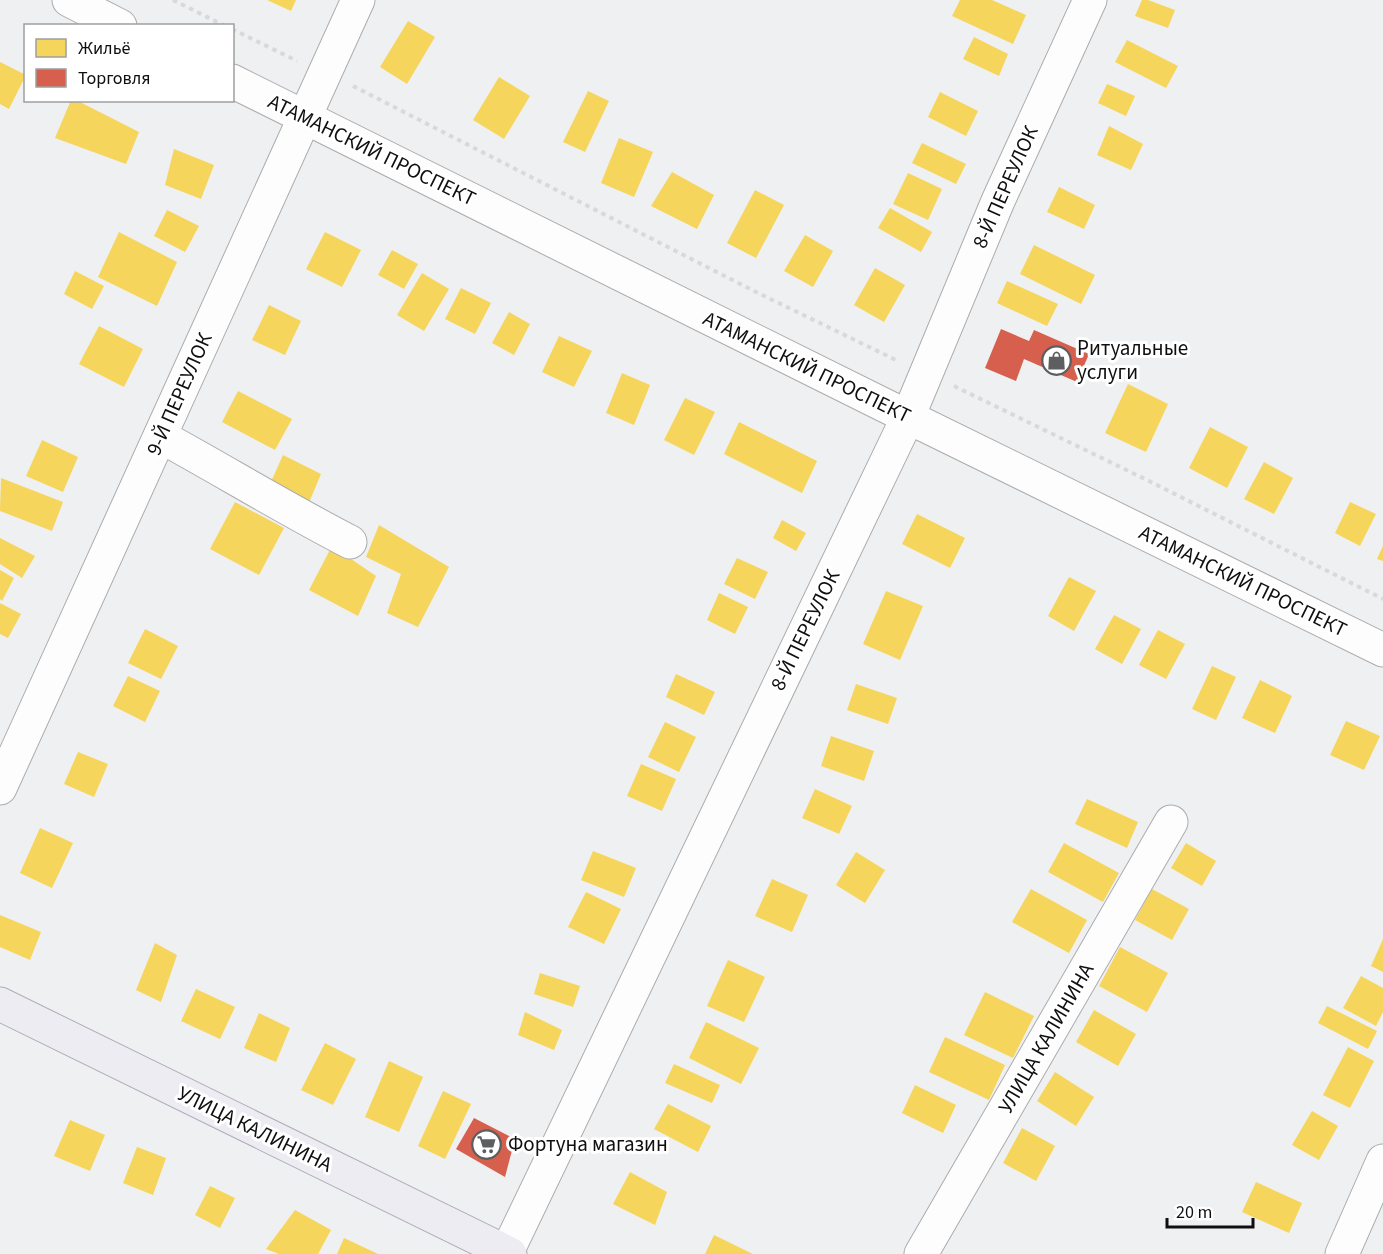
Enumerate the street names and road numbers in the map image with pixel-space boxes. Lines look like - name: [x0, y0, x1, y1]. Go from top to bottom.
- street label: АТАМАНСКИЙ ПРОСПЕКТ: [263, 87, 481, 213]
- street label: 8-Й ПЕРЕУЛОК: [965, 120, 1046, 253]
- street label: АТАМАНСКИЙ ПРОСПЕКТ: [698, 304, 916, 430]
- street label: 9-Й ПЕРЕУЛОК: [139, 327, 220, 460]
- street label: АТАМАНСКИЙ ПРОСПЕКТ: [1134, 518, 1352, 644]
- street label: 8-Й ПЕРЕУЛОК: [763, 564, 848, 696]
- street label: УЛИЦА КАЛИНИНА: [991, 957, 1102, 1119]
- street label: УЛИЦА КАЛИНИНА: [172, 1078, 338, 1180]

